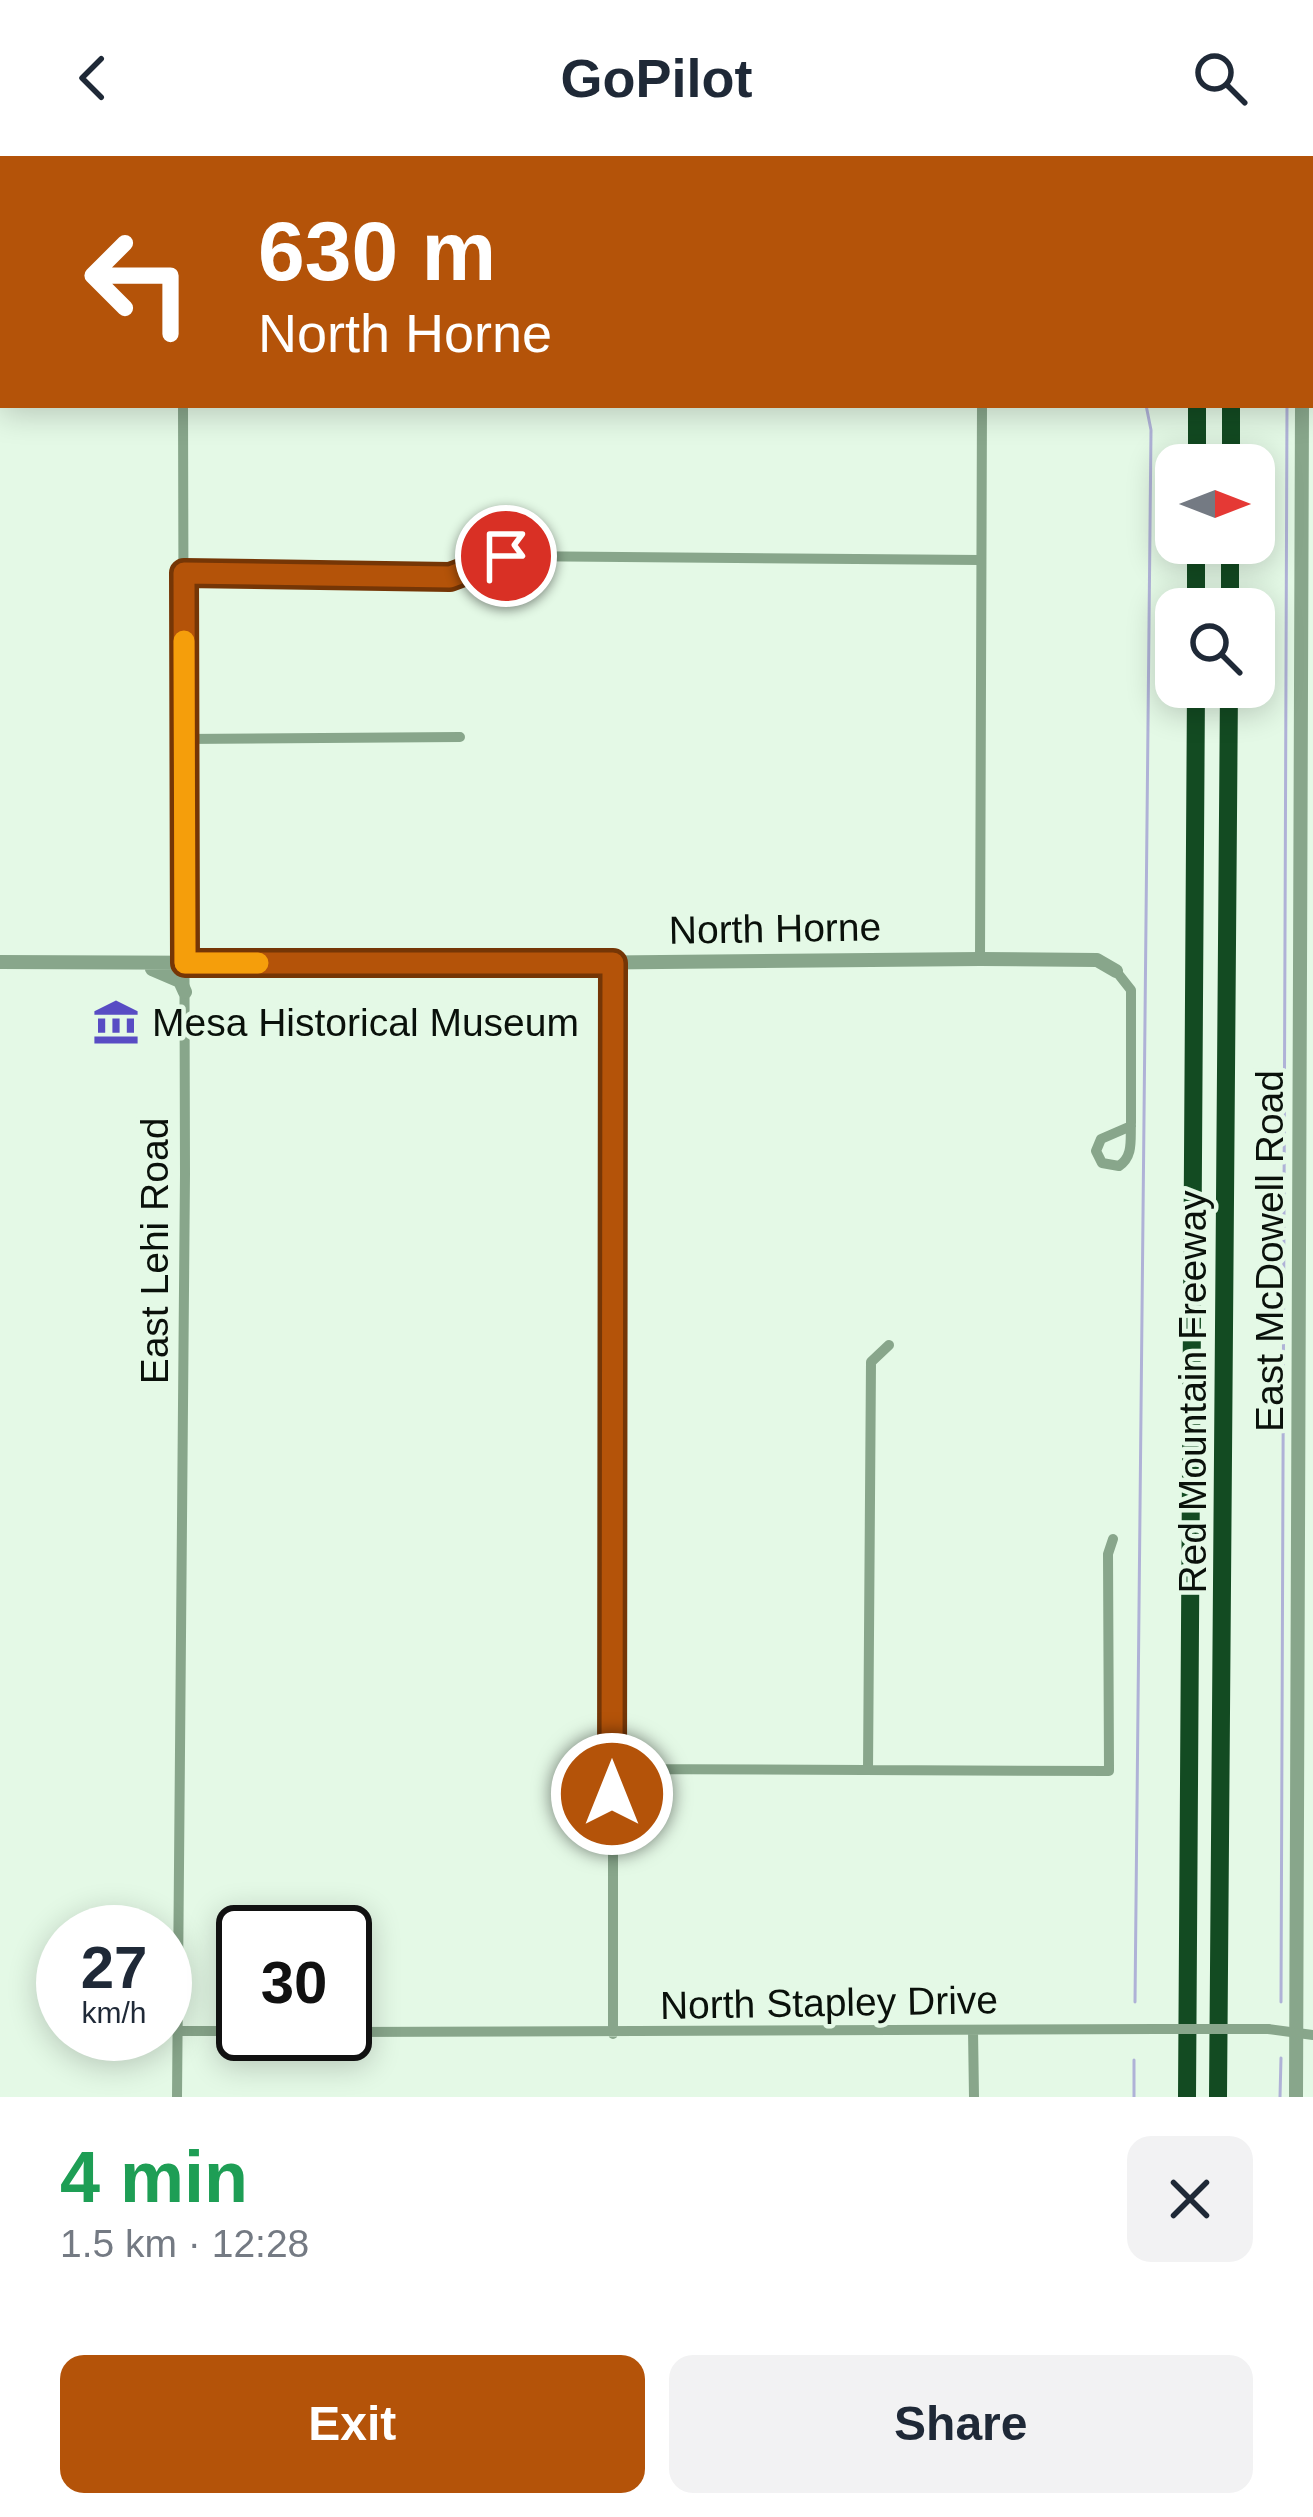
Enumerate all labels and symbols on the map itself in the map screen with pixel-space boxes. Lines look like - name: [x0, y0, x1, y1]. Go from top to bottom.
- north arrow: [1155, 444, 1275, 564]
- pin: [455, 505, 557, 607]
- street label: North Horne: [668, 905, 882, 952]
- museum icon: Mesa Historical Museum: [91, 997, 141, 1047]
- place label: Mesa Historical Museum: [152, 1001, 579, 1044]
- street label: East McDowell Road: [1248, 1070, 1291, 1432]
- street label: East Lehi Road: [133, 1118, 176, 1384]
- street label: Red Mountain Freeway: [1171, 1190, 1214, 1594]
- position arrow: [549, 1731, 675, 1857]
- speed limit sign: 30: [216, 1905, 372, 2061]
- street label: North Stapley Drive: [660, 1978, 998, 2027]

